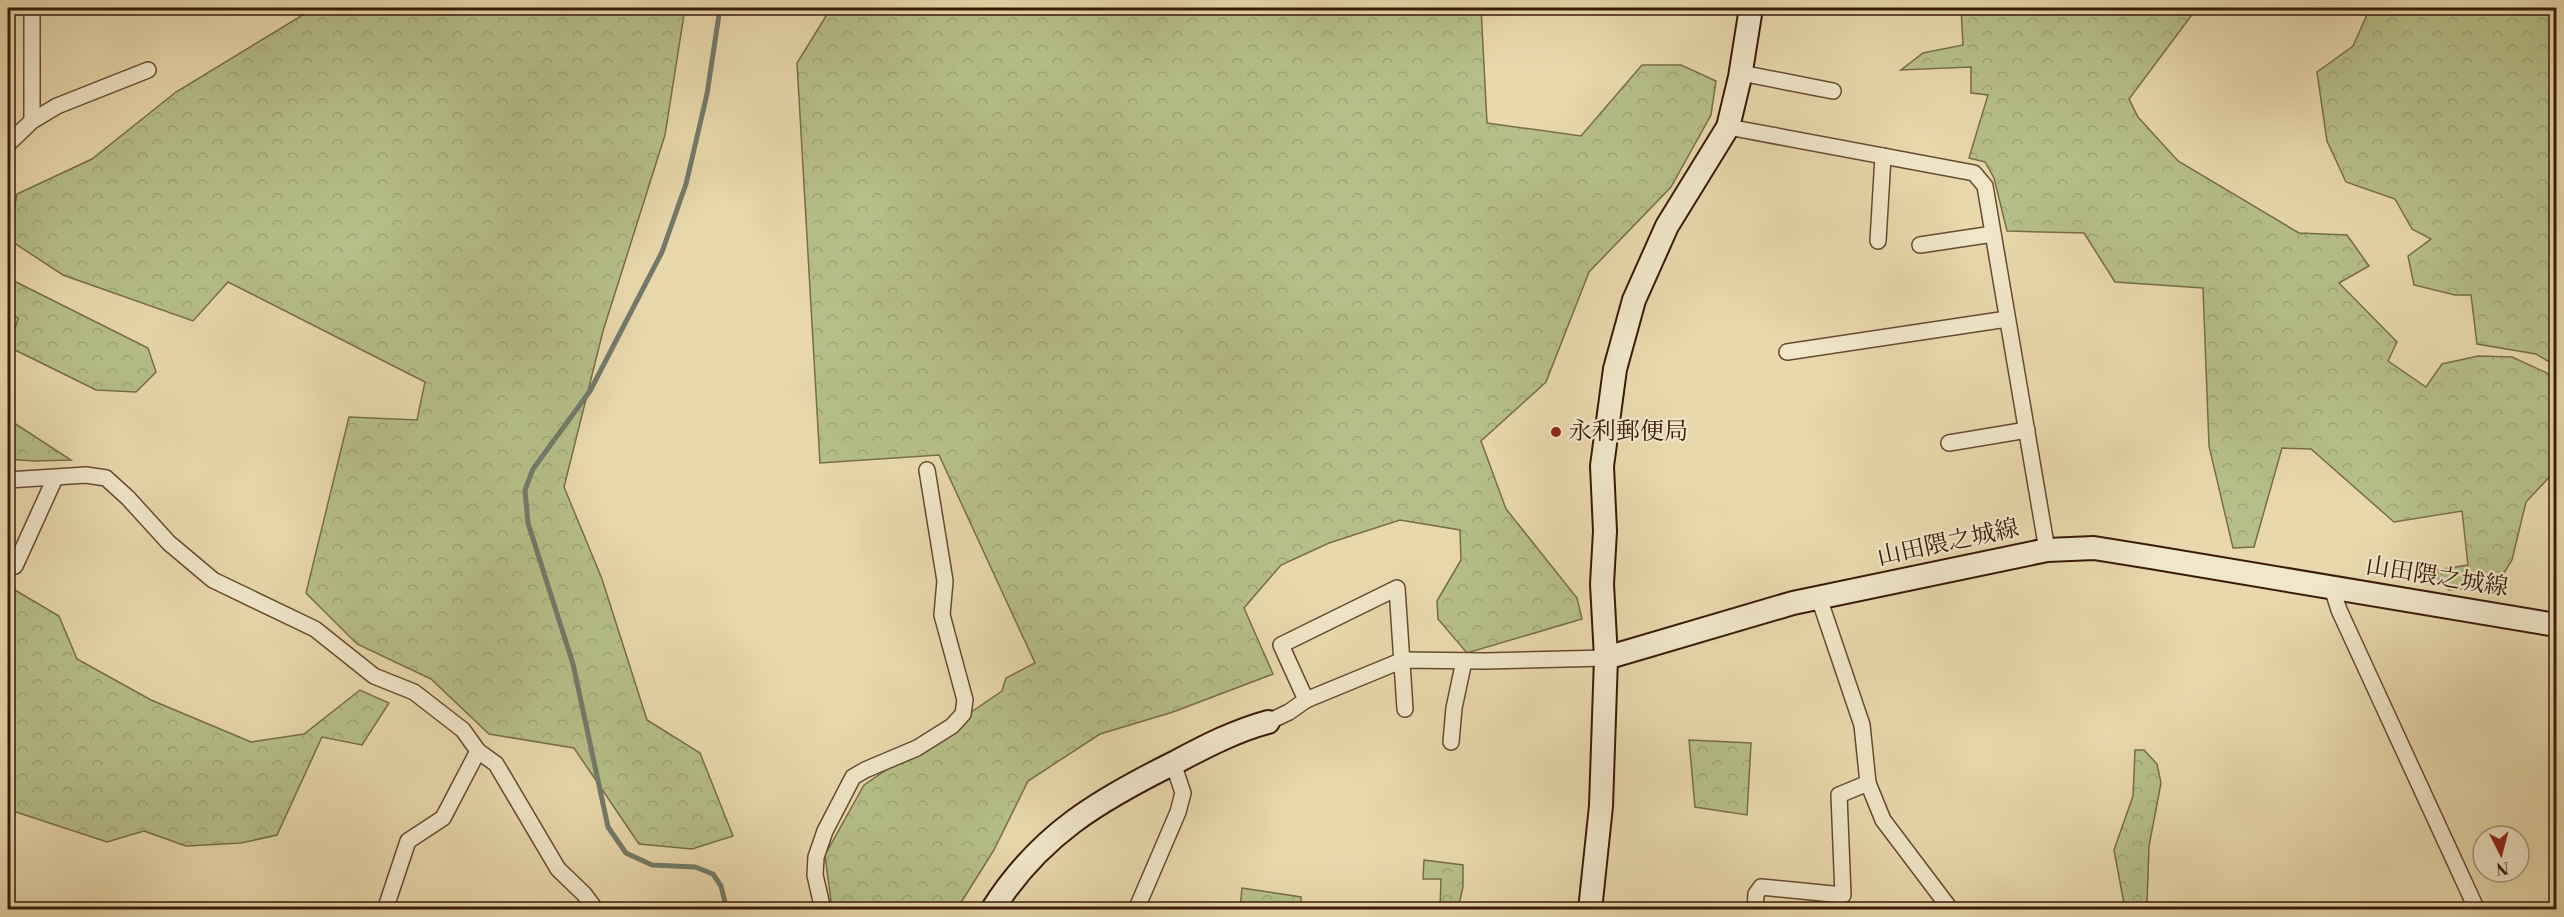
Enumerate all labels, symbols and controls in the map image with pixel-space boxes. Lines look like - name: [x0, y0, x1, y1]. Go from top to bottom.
- place label: 永利郵便局: [1568, 417, 1688, 447]
- marker: 永利郵便局: [1549, 425, 1563, 439]
- street label: 山田隈之城線: [1874, 513, 2022, 573]
- street label: 山田隈之城線: [2364, 551, 2510, 603]
- north arrow: [2471, 824, 2531, 884]
- text: N: [2495, 857, 2510, 879]

